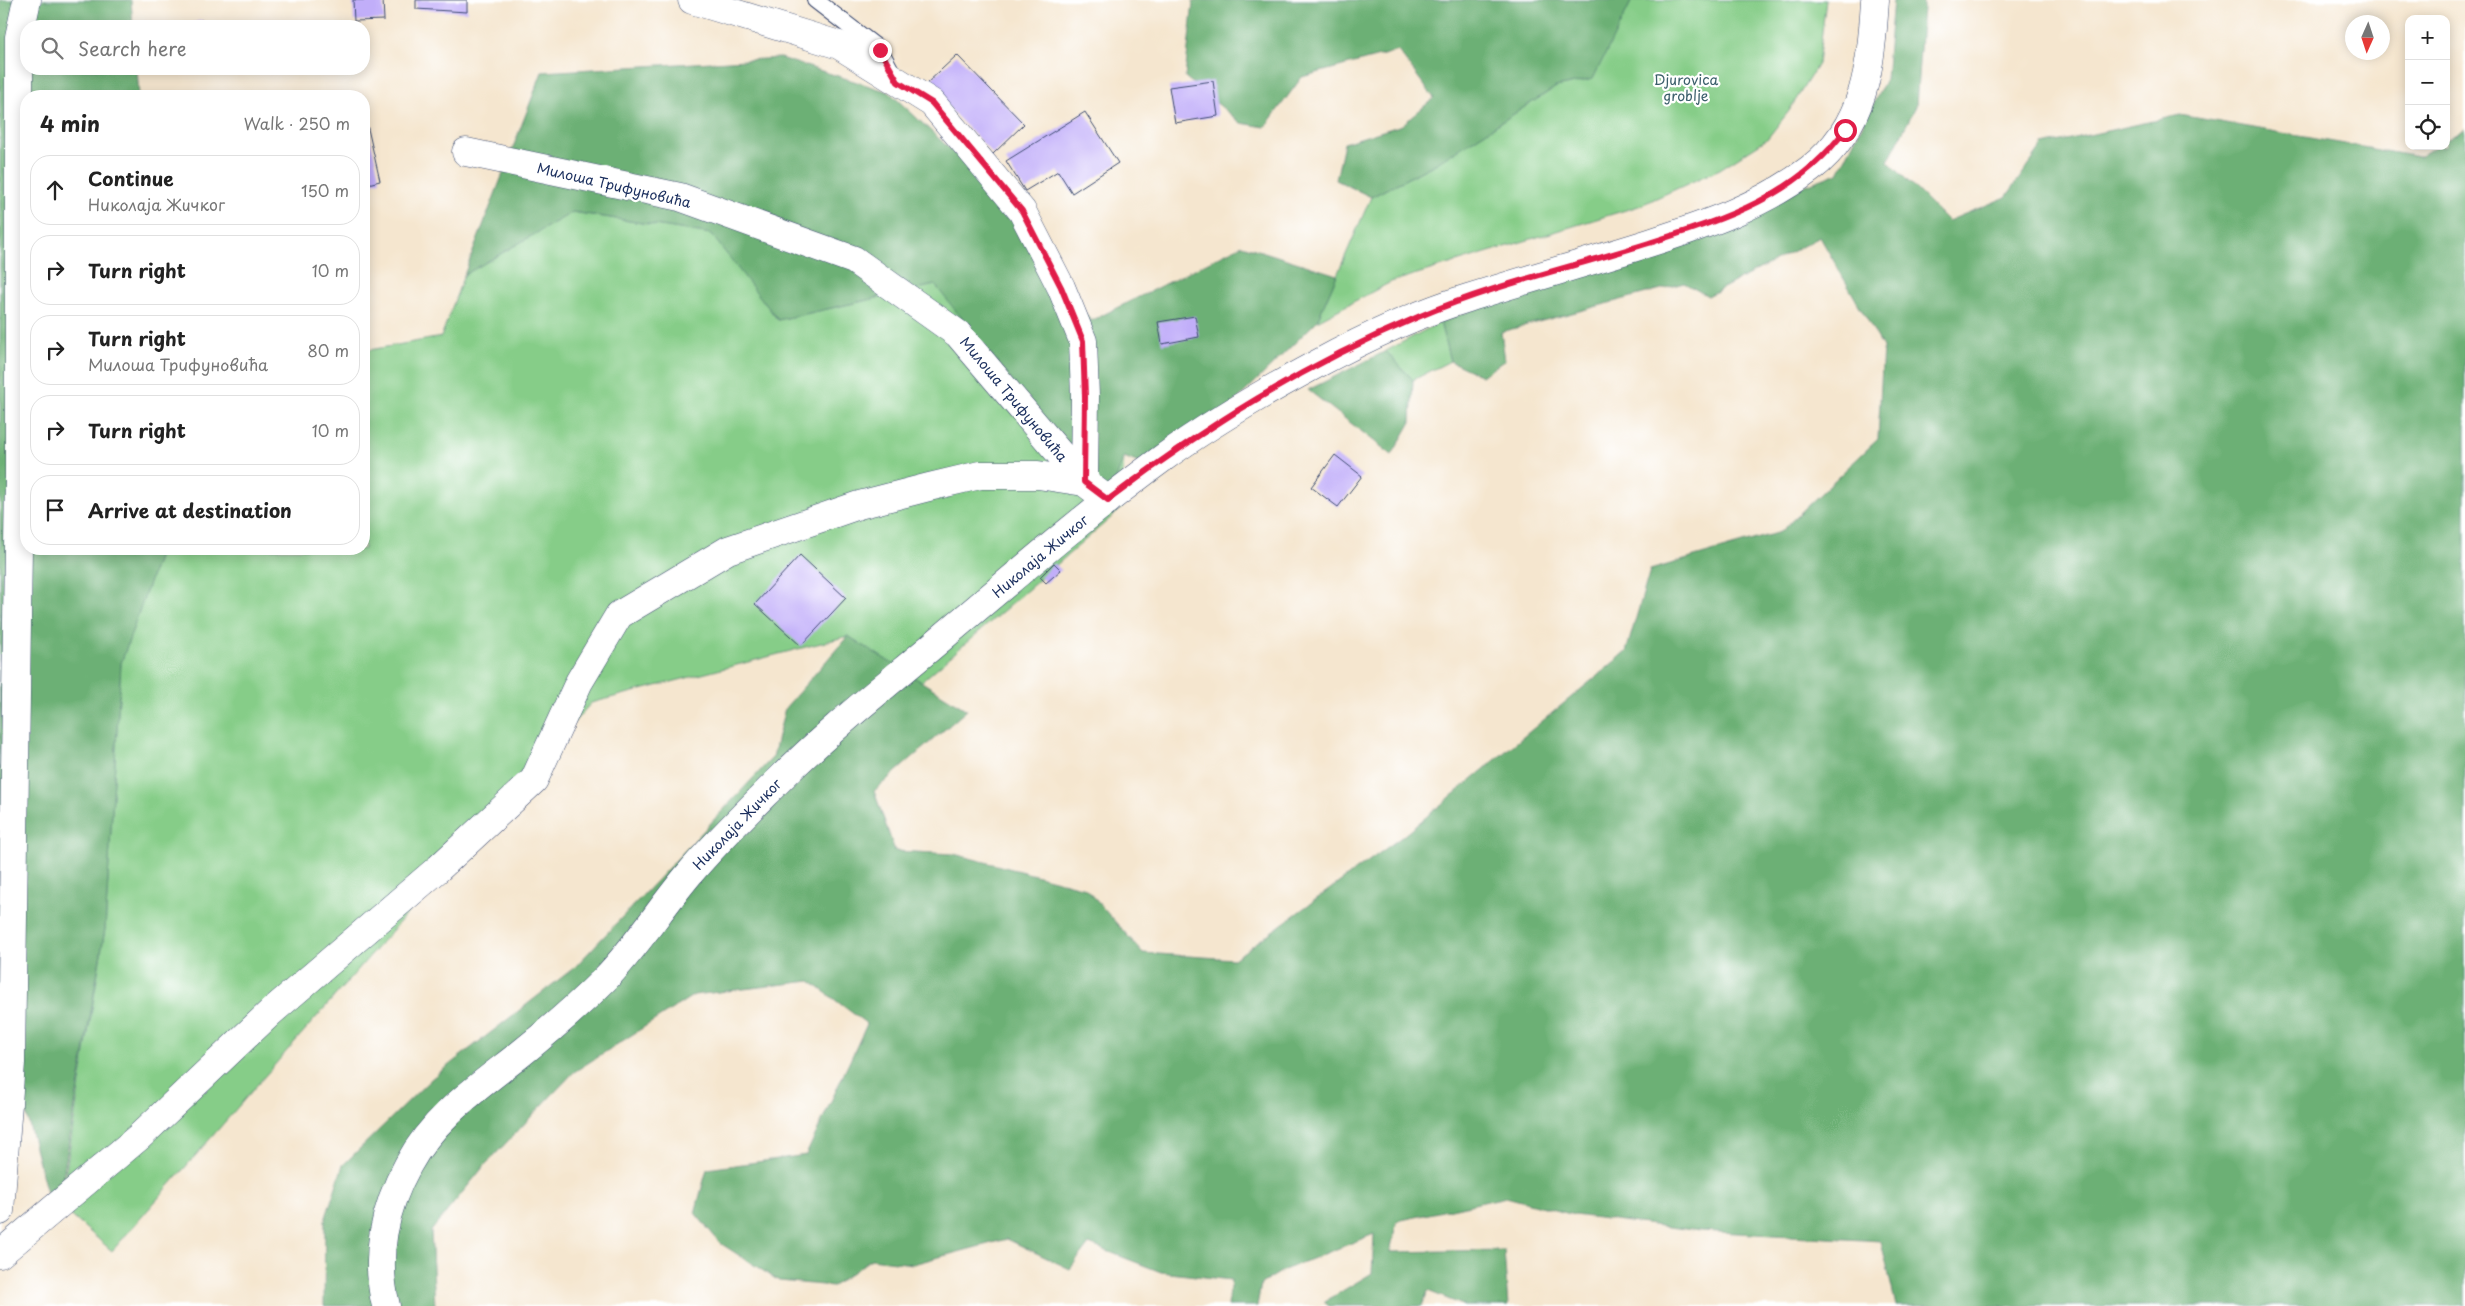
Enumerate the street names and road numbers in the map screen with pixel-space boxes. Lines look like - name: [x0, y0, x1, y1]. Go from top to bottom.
- street label: Милоша Трифуновића: [535, 157, 693, 213]
- street label: Милоша Трифуновића: [955, 332, 1073, 466]
- street label: Николаја Жичког: [987, 509, 1093, 603]
- street label: Николаја Жичког: [688, 773, 787, 874]

